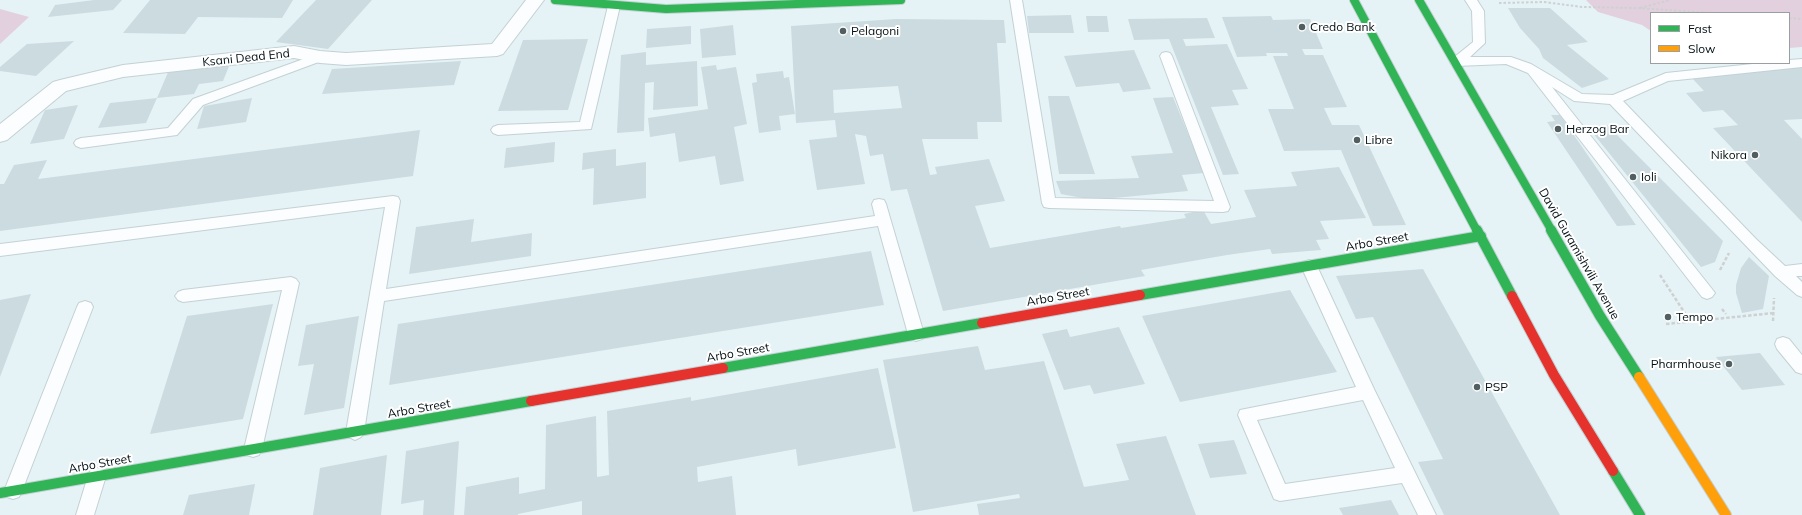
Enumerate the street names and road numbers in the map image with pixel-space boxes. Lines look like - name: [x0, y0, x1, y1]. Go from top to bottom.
- street label: Ksani Dead End: [202, 46, 290, 70]
- street label: David Guramishvili Avenue: [1536, 186, 1622, 322]
- street label: Arbo Street: [1344, 229, 1410, 255]
- street label: Arbo Street: [1025, 284, 1091, 310]
- street label: Arbo Street: [705, 340, 771, 366]
- street label: Arbo Street: [386, 396, 452, 422]
- street label: Arbo Street: [67, 451, 133, 477]

